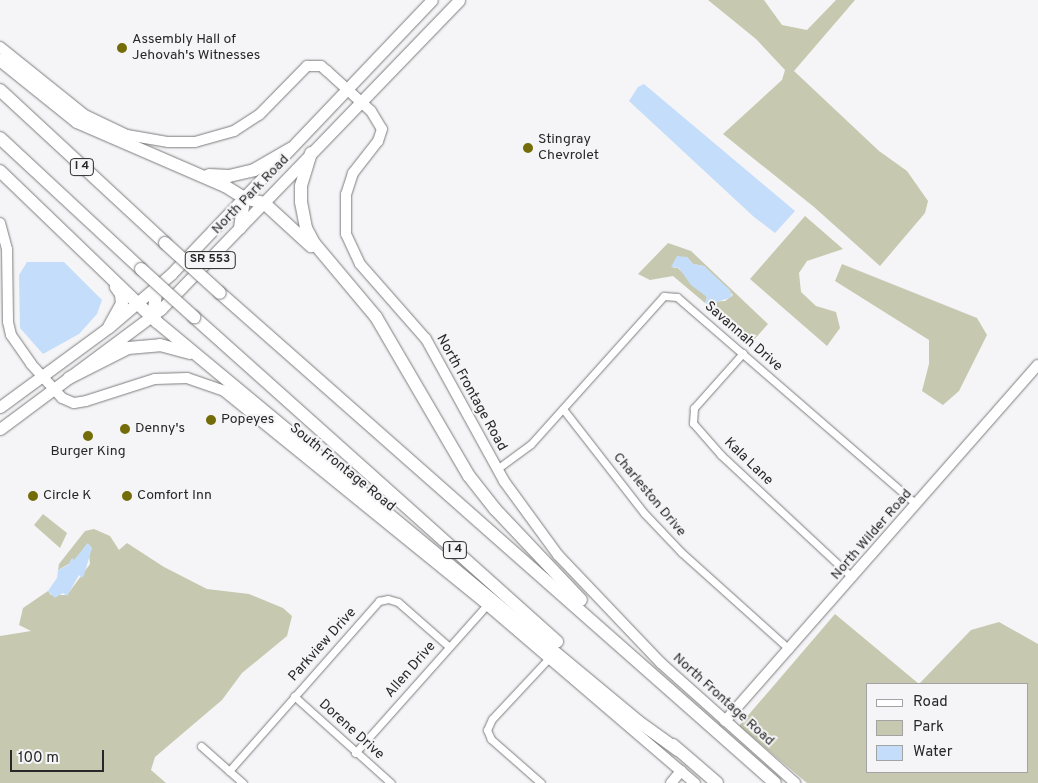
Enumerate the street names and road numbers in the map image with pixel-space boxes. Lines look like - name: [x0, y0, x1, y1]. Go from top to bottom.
- street label: North Park Road: [209, 152, 293, 238]
- road number: I 4: [70, 158, 94, 176]
- road number: SR 553: [184, 250, 236, 270]
- street label: Savannah Drive: [701, 299, 785, 375]
- street label: North Frontage Road: [432, 332, 510, 454]
- street label: South Frontage Road: [286, 420, 398, 516]
- street label: Kala Lane: [720, 435, 776, 489]
- street label: Charleston Drive: [609, 450, 689, 540]
- street label: North Wilder Road: [828, 486, 916, 584]
- road number: I 4: [442, 540, 468, 560]
- street label: Parkview Drive: [286, 605, 360, 685]
- street label: Allen Drive: [382, 639, 440, 701]
- street label: North Frontage Road: [669, 650, 777, 750]
- street label: Dorene Drive: [315, 696, 387, 764]

